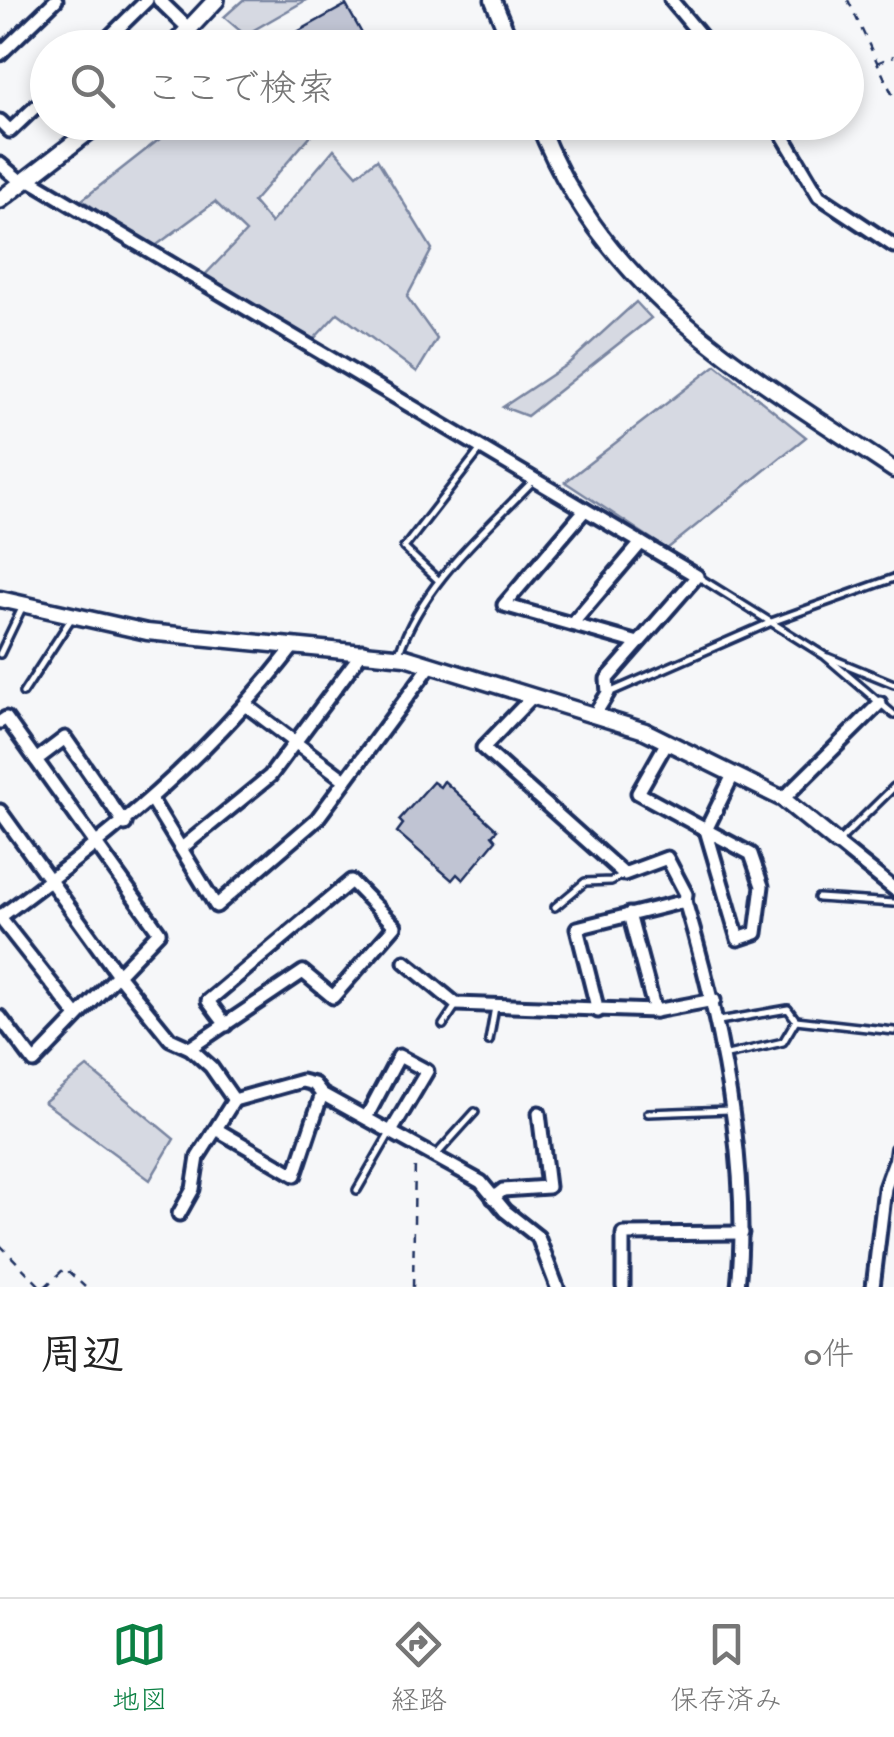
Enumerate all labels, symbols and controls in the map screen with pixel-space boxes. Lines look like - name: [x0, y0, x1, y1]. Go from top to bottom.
- search box: [30, 30, 864, 140]
- icon: search: [65, 58, 120, 113]
- text: ここで検索: [145, 71, 335, 115]
- text: 周辺: [40, 1336, 124, 1385]
- text: 0件: [804, 1339, 854, 1377]
- tab: 地図: [112, 1617, 168, 1720]
- tab: 経路: [391, 1617, 447, 1720]
- tab: 保存済み: [670, 1617, 782, 1720]

